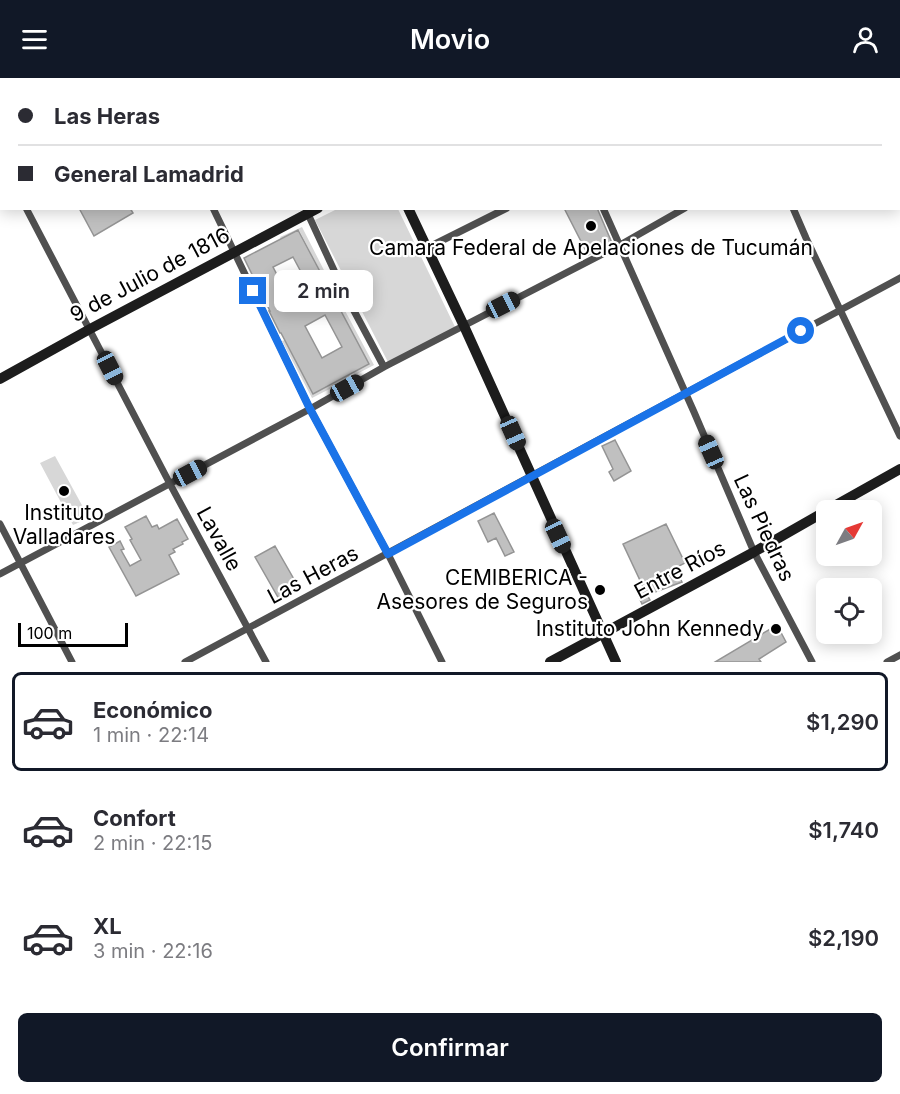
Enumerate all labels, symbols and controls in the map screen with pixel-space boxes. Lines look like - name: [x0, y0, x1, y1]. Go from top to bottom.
- icon: menu: [18, 23, 51, 56]
- text: Movio: [410, 23, 490, 56]
- icon: person: [849, 23, 882, 56]
- text: Las Heras: [54, 103, 160, 129]
- text: General Lamadrid: [54, 161, 244, 187]
- marker: Camara Federal de Apelaciones de Tucumán: [584, 219, 598, 233]
- street label: 9 de Julio de 1816: [66, 222, 234, 327]
- place label: Camara Federal de Apelaciones de Tucumán: [369, 235, 813, 260]
- callout: 2 min: [274, 270, 373, 312]
- route end: [239, 277, 266, 304]
- text: 2 min: [297, 279, 350, 303]
- car: [483, 289, 523, 321]
- route start: [787, 317, 814, 344]
- car: [94, 348, 126, 388]
- car: [327, 371, 367, 405]
- car: [497, 413, 529, 453]
- car: [695, 432, 727, 472]
- car: [170, 457, 210, 489]
- street label: Las Piedras: [729, 470, 800, 585]
- marker: Instituto Valladares: [57, 484, 71, 498]
- place label: Instituto Valladares: [13, 500, 115, 549]
- north arrow: [816, 500, 882, 566]
- map controls: [816, 500, 882, 644]
- street label: Lavalle: [192, 502, 247, 575]
- car: [542, 516, 574, 556]
- street label: Entre Ríos: [630, 535, 730, 604]
- street label: Las Heras: [263, 540, 362, 609]
- place label: CEMIBERICA - Asesores de Seguros: [376, 565, 588, 614]
- button: locate: [816, 578, 882, 644]
- marker: CEMIBERICA - Asesores de Seguros: [593, 583, 607, 597]
- place label: Instituto John Kennedy: [536, 616, 764, 641]
- scale bar: [18, 620, 128, 648]
- marker: Instituto John Kennedy: [769, 622, 783, 636]
- text: 100 m: [27, 623, 72, 643]
- icon: car: [21, 695, 75, 749]
- text: Económico: [93, 697, 212, 723]
- text: $1,290: [806, 709, 879, 735]
- text: 1 min · 22:14: [93, 723, 209, 747]
- icon: car: [21, 803, 75, 857]
- text: Confort: [93, 805, 176, 831]
- text: $1,740: [808, 817, 879, 843]
- text: 2 min · 22:15: [93, 831, 212, 855]
- icon: car: [21, 911, 75, 965]
- text: XL: [93, 913, 122, 939]
- text: $2,190: [808, 925, 879, 951]
- text: 3 min · 22:16: [93, 939, 213, 963]
- button: Confirmar: [18, 1013, 882, 1082]

